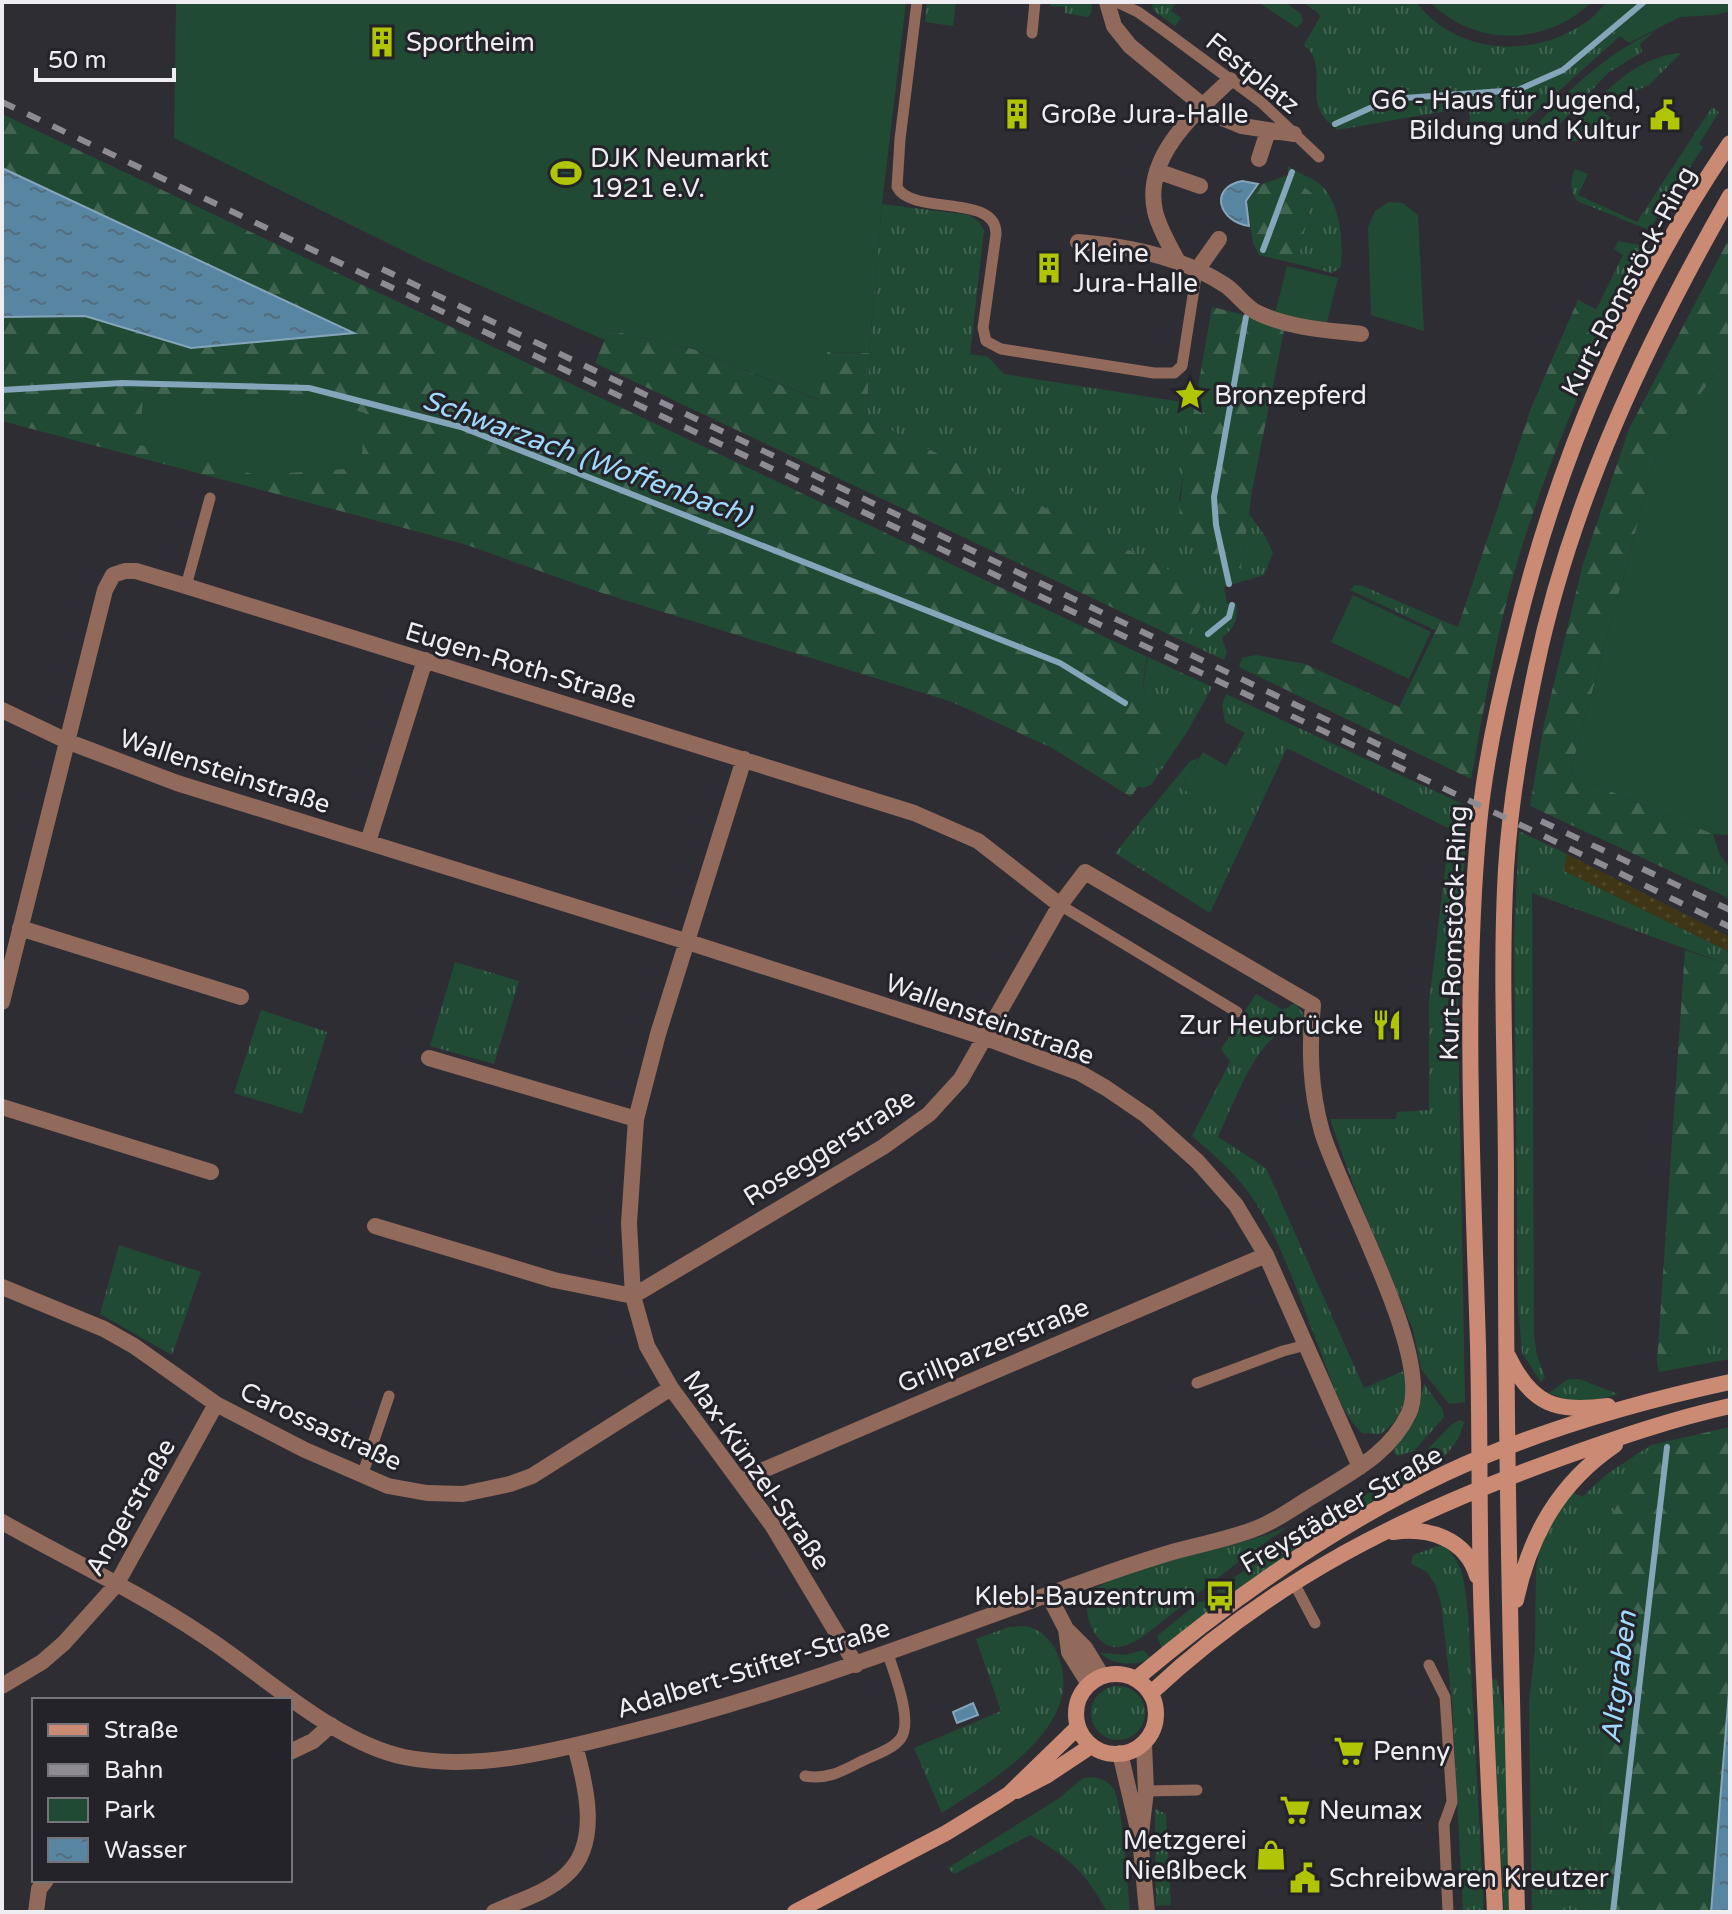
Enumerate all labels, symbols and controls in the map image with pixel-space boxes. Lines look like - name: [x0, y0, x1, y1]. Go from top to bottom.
- building icon: Sportheim: [365, 25, 399, 59]
- street label: Festplatz: [1199, 26, 1306, 121]
- place label: Sportheim: [406, 27, 535, 58]
- scale bar: [36, 32, 174, 82]
- text: 50 m: [48, 46, 106, 75]
- place label: G6 - Haus für Jugend, Bildung und Kultur: [1371, 85, 1641, 146]
- building icon: Große Jura-Halle: [1000, 97, 1034, 131]
- public building icon: G6 - Haus für Jugend, Bildung und Kultur: [1648, 98, 1682, 132]
- place label: Große Jura-Halle: [1041, 99, 1248, 130]
- place label: DJK Neumarkt 1921 e.V.: [590, 143, 769, 204]
- sports icon: DJK Neumarkt 1921 e.V.: [549, 156, 583, 190]
- street label: Kurt-Romstöck-Ring: [1555, 161, 1702, 401]
- place label: Kleine Jura-Halle: [1073, 238, 1198, 299]
- building icon: Kleine Jura-Halle: [1032, 251, 1066, 285]
- place icon: Bronzepferd: [1173, 378, 1207, 412]
- place label: Bronzepferd: [1214, 380, 1367, 411]
- water label: Schwarzach (Woffenbach): [418, 383, 757, 534]
- street label: Eugen-Roth-Straße: [401, 616, 640, 715]
- street label: Wallensteinstraße: [115, 723, 334, 820]
- street label: Kurt-Romstöck-Ring: [1434, 805, 1473, 1061]
- street label: Wallensteinstraße: [881, 967, 1098, 1072]
- restaurant icon: Zur Heubrücke: [1370, 1008, 1404, 1042]
- place label: Zur Heubrücke: [1179, 1010, 1363, 1041]
- street label: Roseggerstraße: [738, 1082, 921, 1213]
- street label: Grillparzerstraße: [893, 1291, 1094, 1400]
- street label: Max-Künzel-Straße: [676, 1365, 837, 1576]
- street label: Carossastraße: [235, 1375, 407, 1477]
- street label: Angerstraße: [79, 1433, 182, 1581]
- street label: Freystädter Straße: [1235, 1439, 1448, 1580]
- bus stop icon: Klebl-Bauzentrum: [1203, 1579, 1237, 1613]
- place label: Klebl-Bauzentrum: [974, 1581, 1196, 1612]
- water label: Altgraben: [1594, 1608, 1644, 1745]
- street label: Adalbert-Stifter-Straße: [613, 1612, 894, 1725]
- legend: [32, 1698, 292, 1882]
- text: Straße: [104, 1716, 178, 1745]
- supermarket icon: Penny: [1332, 1734, 1366, 1768]
- place label: Penny: [1373, 1736, 1450, 1767]
- text: Bahn: [104, 1756, 163, 1785]
- supermarket icon: Neumax: [1278, 1793, 1312, 1827]
- place label: Neumax: [1319, 1795, 1423, 1826]
- text: Park: [104, 1796, 155, 1825]
- place label: Metzgerei Nießlbeck: [1123, 1825, 1247, 1886]
- text: Wasser: [104, 1836, 187, 1865]
- shop icon: Metzgerei Nießlbeck: [1254, 1838, 1288, 1872]
- public building icon: Schreibwaren Kreutzer: [1288, 1861, 1322, 1895]
- place label: Schreibwaren Kreutzer: [1329, 1863, 1609, 1894]

